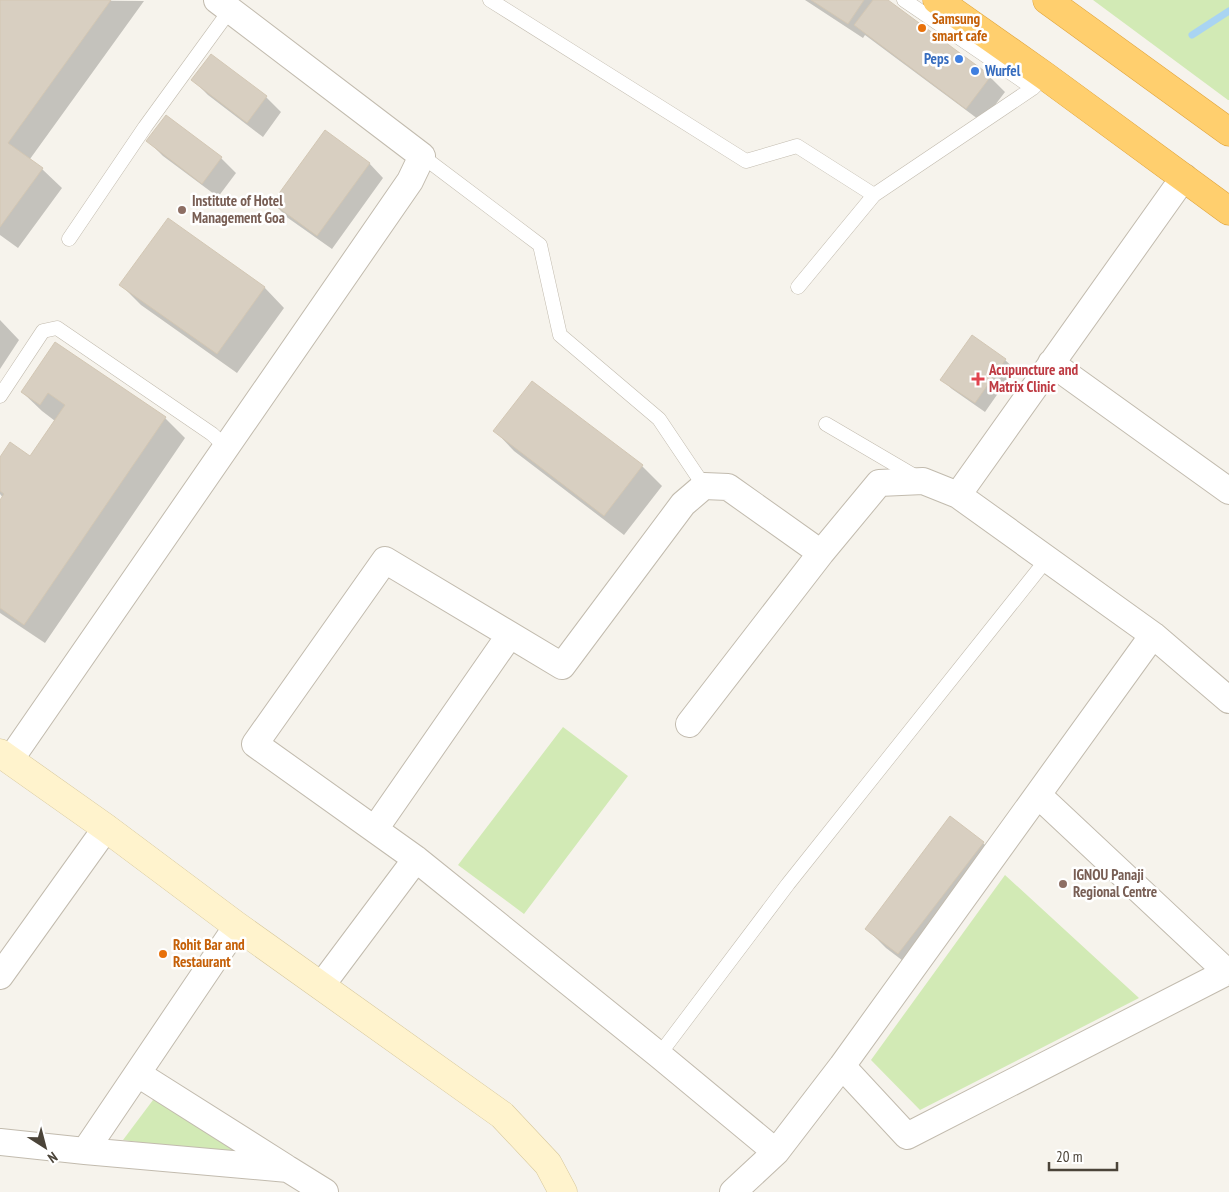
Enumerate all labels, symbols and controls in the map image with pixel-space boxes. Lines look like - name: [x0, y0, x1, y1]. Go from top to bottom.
- place label: Samsung smart cafe: [932, 9, 987, 45]
- marker: Samsung smart cafe: [916, 22, 928, 34]
- place label: Peps: [924, 49, 949, 68]
- marker: Peps: [953, 53, 965, 65]
- place label: Wurfel: [984, 61, 1021, 80]
- marker: Wurfel: [969, 65, 981, 77]
- place label: Institute of Hotel Management Goa: [192, 191, 285, 227]
- marker: Institute of Hotel Management Goa: [176, 204, 188, 216]
- place label: Acupuncture and Matrix Clinic: [988, 360, 1078, 396]
- marker: Acupuncture and Matrix Clinic: [971, 372, 985, 386]
- place label: IGNOU Panaji Regional Centre: [1073, 865, 1157, 901]
- marker: IGNOU Panaji Regional Centre: [1057, 878, 1069, 890]
- place label: Rohit Bar and Restaurant: [173, 935, 245, 971]
- marker: Rohit Bar and Restaurant: [157, 948, 169, 960]
- north arrow: [20, 1122, 70, 1172]
- scale bar: [1049, 1140, 1116, 1172]
- text: 20 m: [1056, 1147, 1082, 1166]
- text: N: [44, 1148, 61, 1167]

